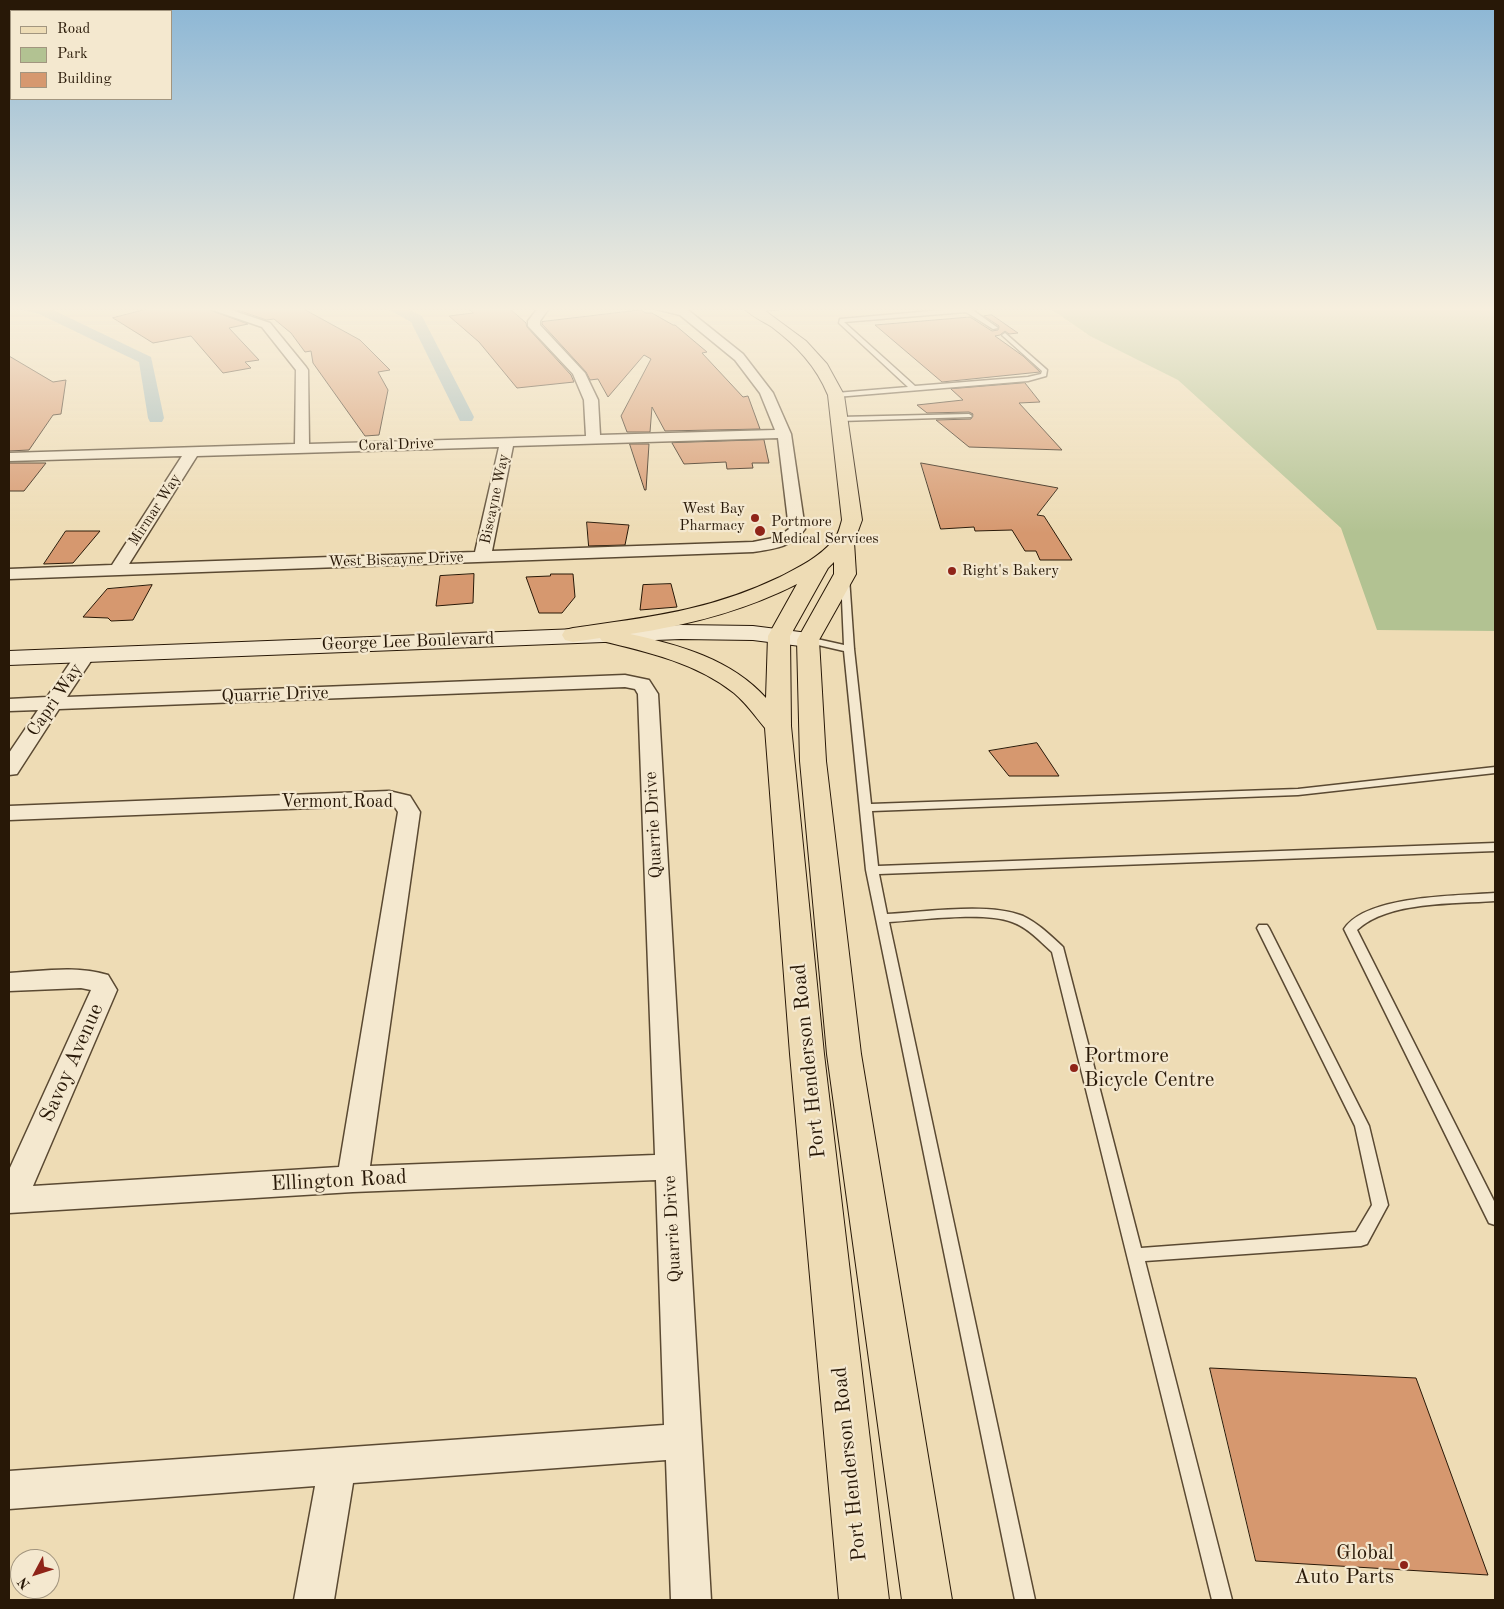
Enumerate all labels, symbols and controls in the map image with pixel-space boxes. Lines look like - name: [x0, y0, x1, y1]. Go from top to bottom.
- legend: [10, 10, 172, 100]
- text: Road: [57, 22, 90, 37]
- text: Park: [57, 47, 88, 62]
- text: Building: [57, 72, 112, 87]
- street label: Coral Drive: [358, 435, 434, 455]
- street label: Biscayne Way: [477, 452, 513, 546]
- street label: Mirmar Way: [125, 471, 185, 549]
- place label: West Bay Pharmacy: [679, 500, 745, 535]
- marker: West Bay Pharmacy: [749, 512, 761, 524]
- place label: Portmore Medical Services: [771, 513, 879, 548]
- marker: Portmore Medical Services: [753, 524, 767, 538]
- street label: West Biscayne Drive: [328, 549, 464, 571]
- place label: Right's Bakery: [962, 562, 1059, 580]
- marker: Right's Bakery: [946, 565, 958, 577]
- street label: George Lee Boulevard: [321, 628, 495, 656]
- street label: Capri Way: [23, 659, 87, 741]
- street label: Quarrie Drive: [221, 682, 329, 708]
- street label: Quarrie Drive: [640, 771, 668, 879]
- street label: Vermont Road: [281, 791, 393, 813]
- street label: Port Henderson Road: [786, 962, 832, 1160]
- street label: Savoy Avenue: [35, 1000, 109, 1126]
- place label: Portmore Bicycle Centre: [1084, 1043, 1214, 1093]
- marker: Portmore Bicycle Centre: [1068, 1062, 1080, 1074]
- street label: Ellington Road: [270, 1165, 408, 1197]
- street label: Quarrie Drive: [659, 1175, 687, 1283]
- street label: Port Henderson Road: [827, 1365, 873, 1563]
- place label: Global Auto Parts: [1294, 1540, 1394, 1590]
- north arrow: [10, 1549, 60, 1599]
- marker: Global Auto Parts: [1398, 1559, 1410, 1571]
- text: N: [15, 1574, 33, 1592]

